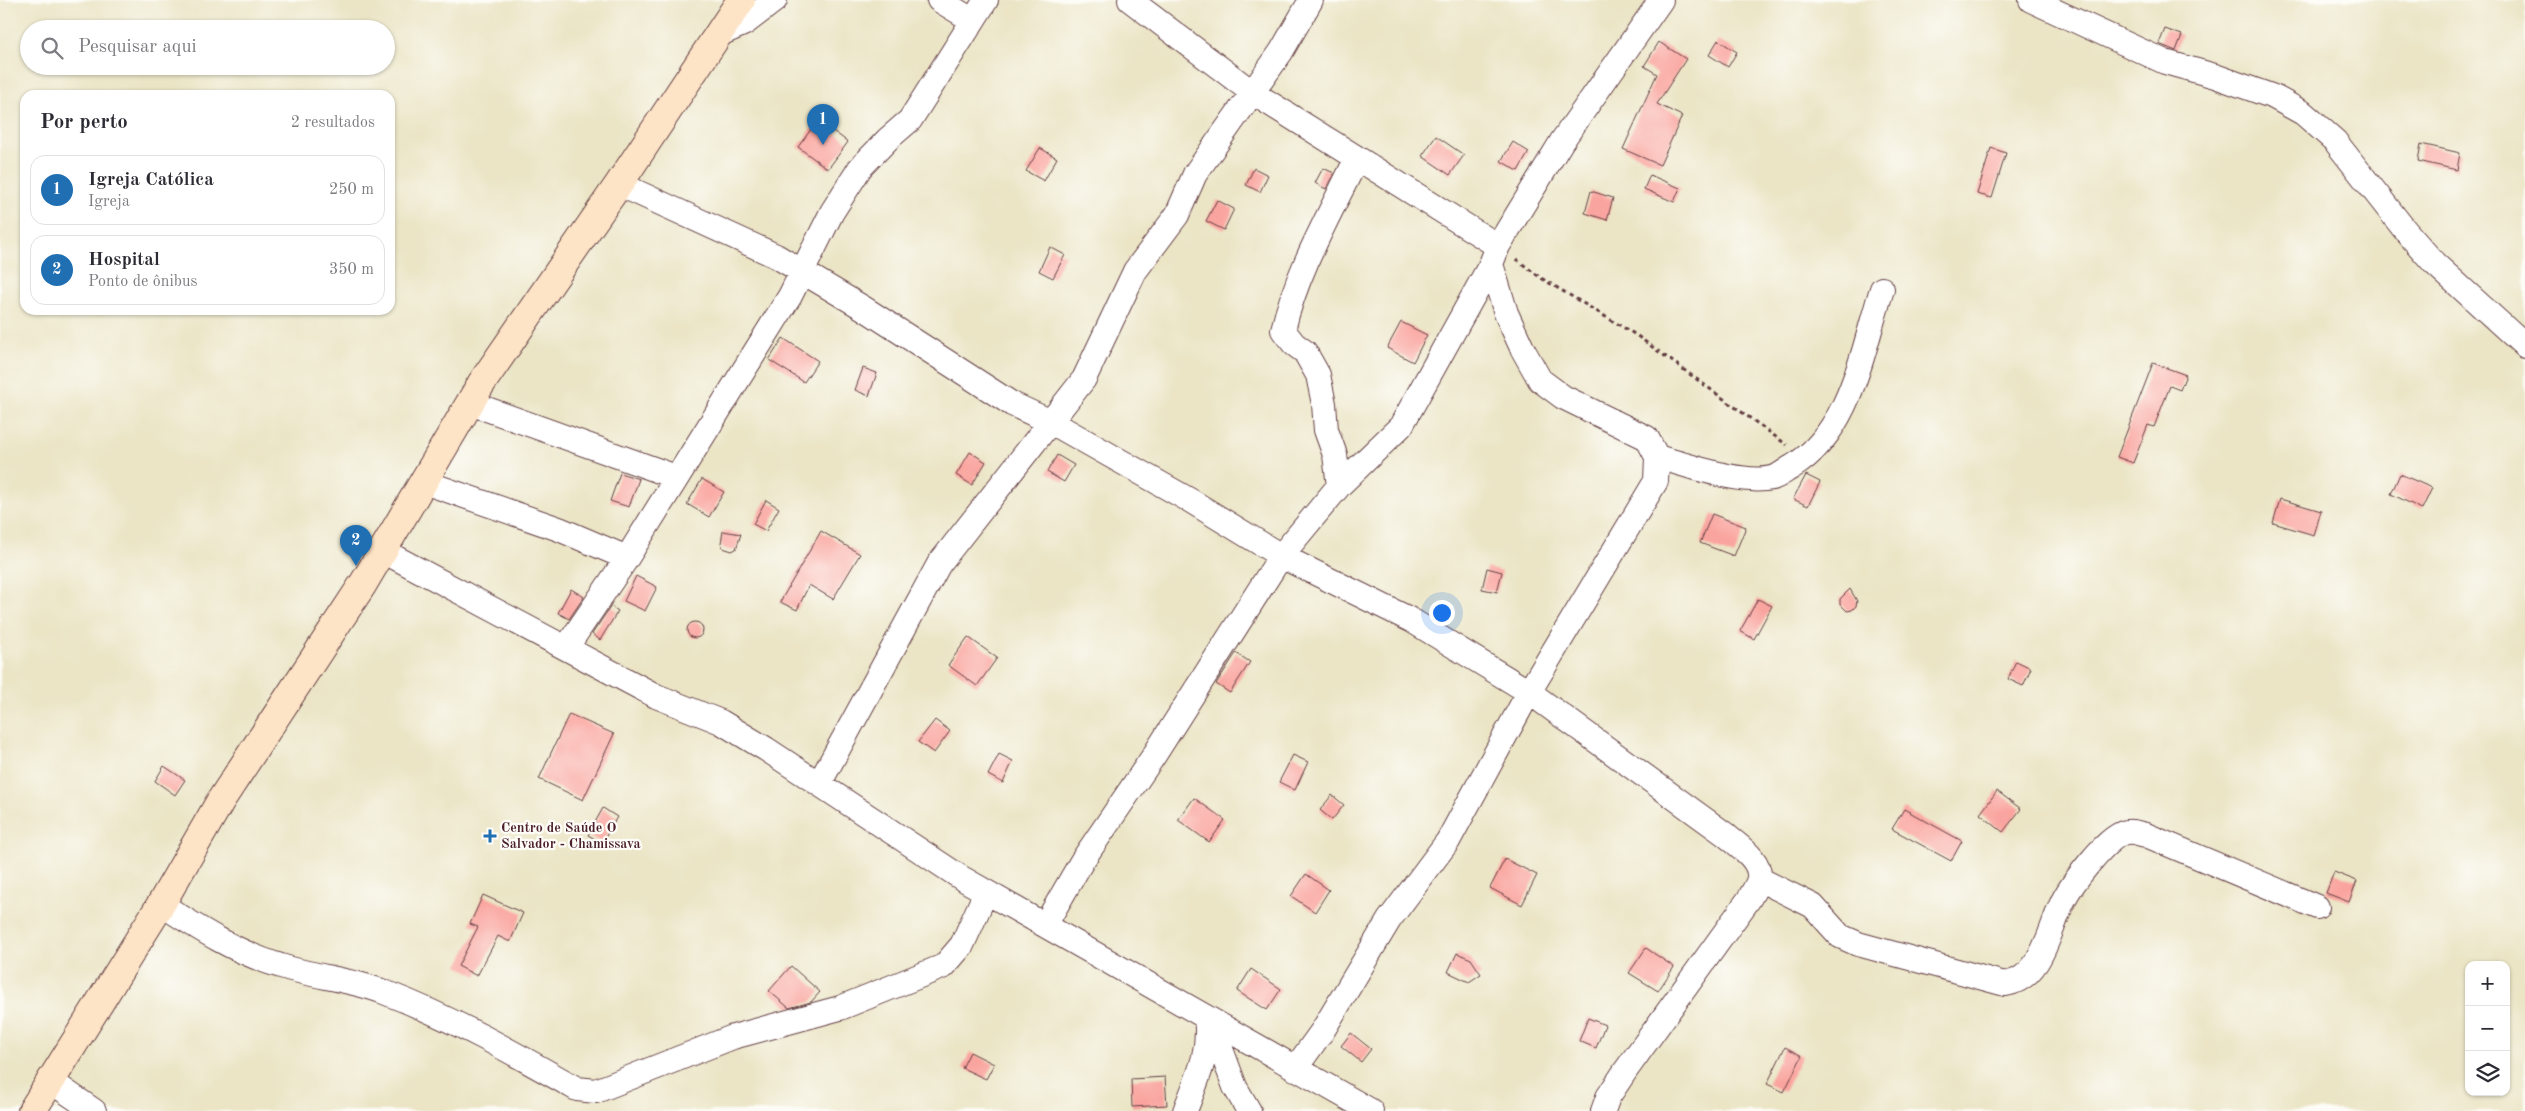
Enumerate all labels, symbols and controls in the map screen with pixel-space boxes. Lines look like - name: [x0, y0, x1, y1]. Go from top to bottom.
- search box: [20, 20, 395, 75]
- icon: search: [38, 34, 66, 62]
- text: Pesquisar aqui: [78, 38, 197, 57]
- pin: 1: [807, 104, 839, 145]
- text: Por perto: [40, 112, 128, 133]
- text: 2 resultados: [291, 115, 375, 131]
- text: Igreja Católica: [88, 171, 214, 190]
- text: 1: [52, 182, 62, 198]
- text: 250 m: [329, 182, 374, 198]
- text: Igreja: [88, 194, 130, 210]
- text: Hospital: [88, 251, 160, 270]
- text: 2: [52, 262, 62, 278]
- text: 350 m: [329, 262, 374, 278]
- text: Ponto de ônibus: [88, 274, 197, 290]
- pin: 2: [340, 525, 372, 566]
- your location: [1429, 600, 1455, 626]
- place label: Centro de Saúde O Salvador - Chamissava: [501, 821, 641, 851]
- marker: Centro de Saúde O Salvador - Chamissava: [483, 829, 497, 843]
- map controls: [2465, 961, 2510, 1096]
- button: +: [2465, 961, 2510, 1006]
- button: −: [2465, 1006, 2510, 1051]
- button: layers: [2465, 1051, 2510, 1096]

